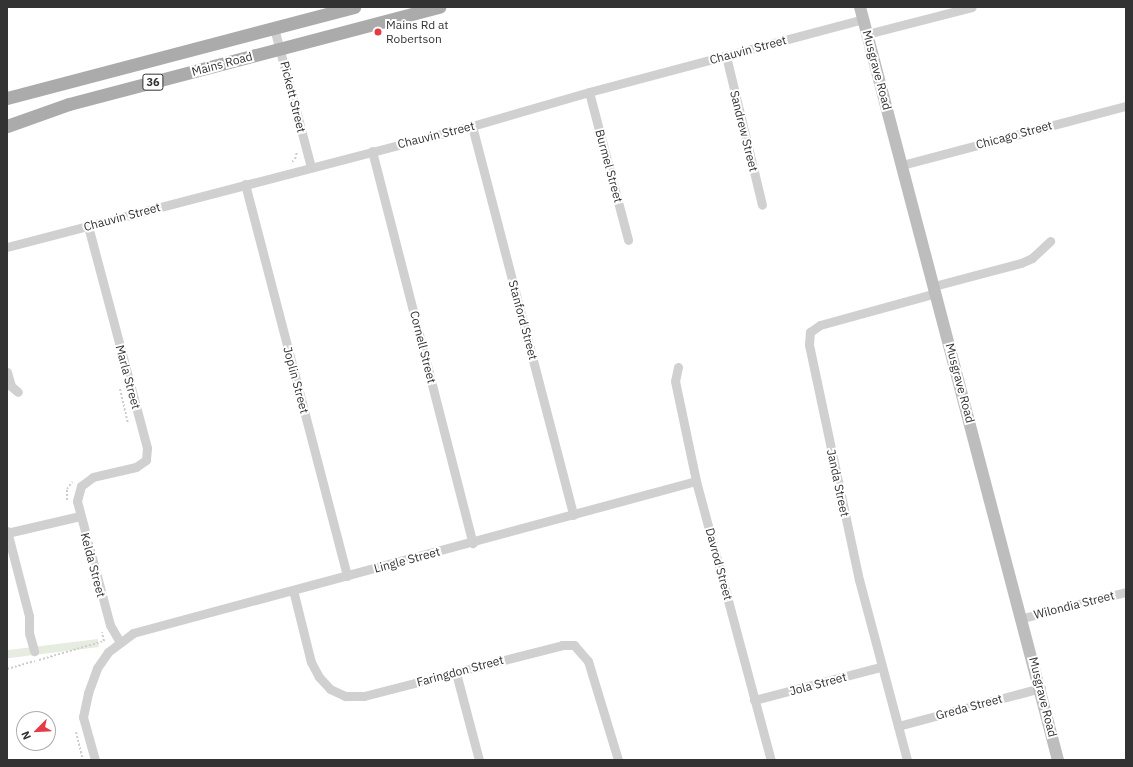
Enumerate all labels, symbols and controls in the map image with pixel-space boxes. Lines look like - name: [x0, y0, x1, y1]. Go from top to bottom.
- place label: Mains Rd at Robertson: [386, 18, 449, 46]
- marker: Mains Rd at Robertson: [373, 27, 383, 37]
- street label: Musgrave Road: [859, 28, 895, 112]
- street label: Chauvin Street: [708, 33, 788, 67]
- street label: Mains Road: [190, 49, 254, 79]
- street label: Pickett Street: [277, 60, 309, 134]
- road number: 36: [142, 73, 164, 91]
- street label: Sandrew Street: [727, 89, 761, 173]
- street label: Chauvin Street: [396, 118, 476, 152]
- street label: Chicago Street: [974, 118, 1054, 152]
- street label: Burmel Street: [592, 128, 626, 204]
- street label: Chauvin Street: [82, 200, 162, 234]
- street label: Stanford Street: [505, 279, 541, 361]
- street label: Cornell Street: [407, 309, 439, 385]
- street label: Musgrave Road: [942, 341, 978, 425]
- street label: Marla Street: [113, 343, 143, 411]
- street label: Joplin Street: [280, 345, 312, 415]
- street label: Janda Street: [824, 448, 852, 518]
- street label: Davrod Street: [702, 526, 736, 602]
- street label: Kelda Street: [77, 531, 109, 599]
- street label: Lingle Street: [372, 544, 442, 576]
- street label: Wilondia Street: [1032, 588, 1116, 622]
- street label: Faringdon Street: [415, 652, 505, 690]
- street label: Musgrave Road: [1026, 655, 1060, 739]
- street label: Jola Street: [788, 670, 848, 698]
- street label: Greda Street: [934, 691, 1004, 723]
- north arrow: [16, 711, 56, 751]
- text: N: [18, 729, 34, 742]

